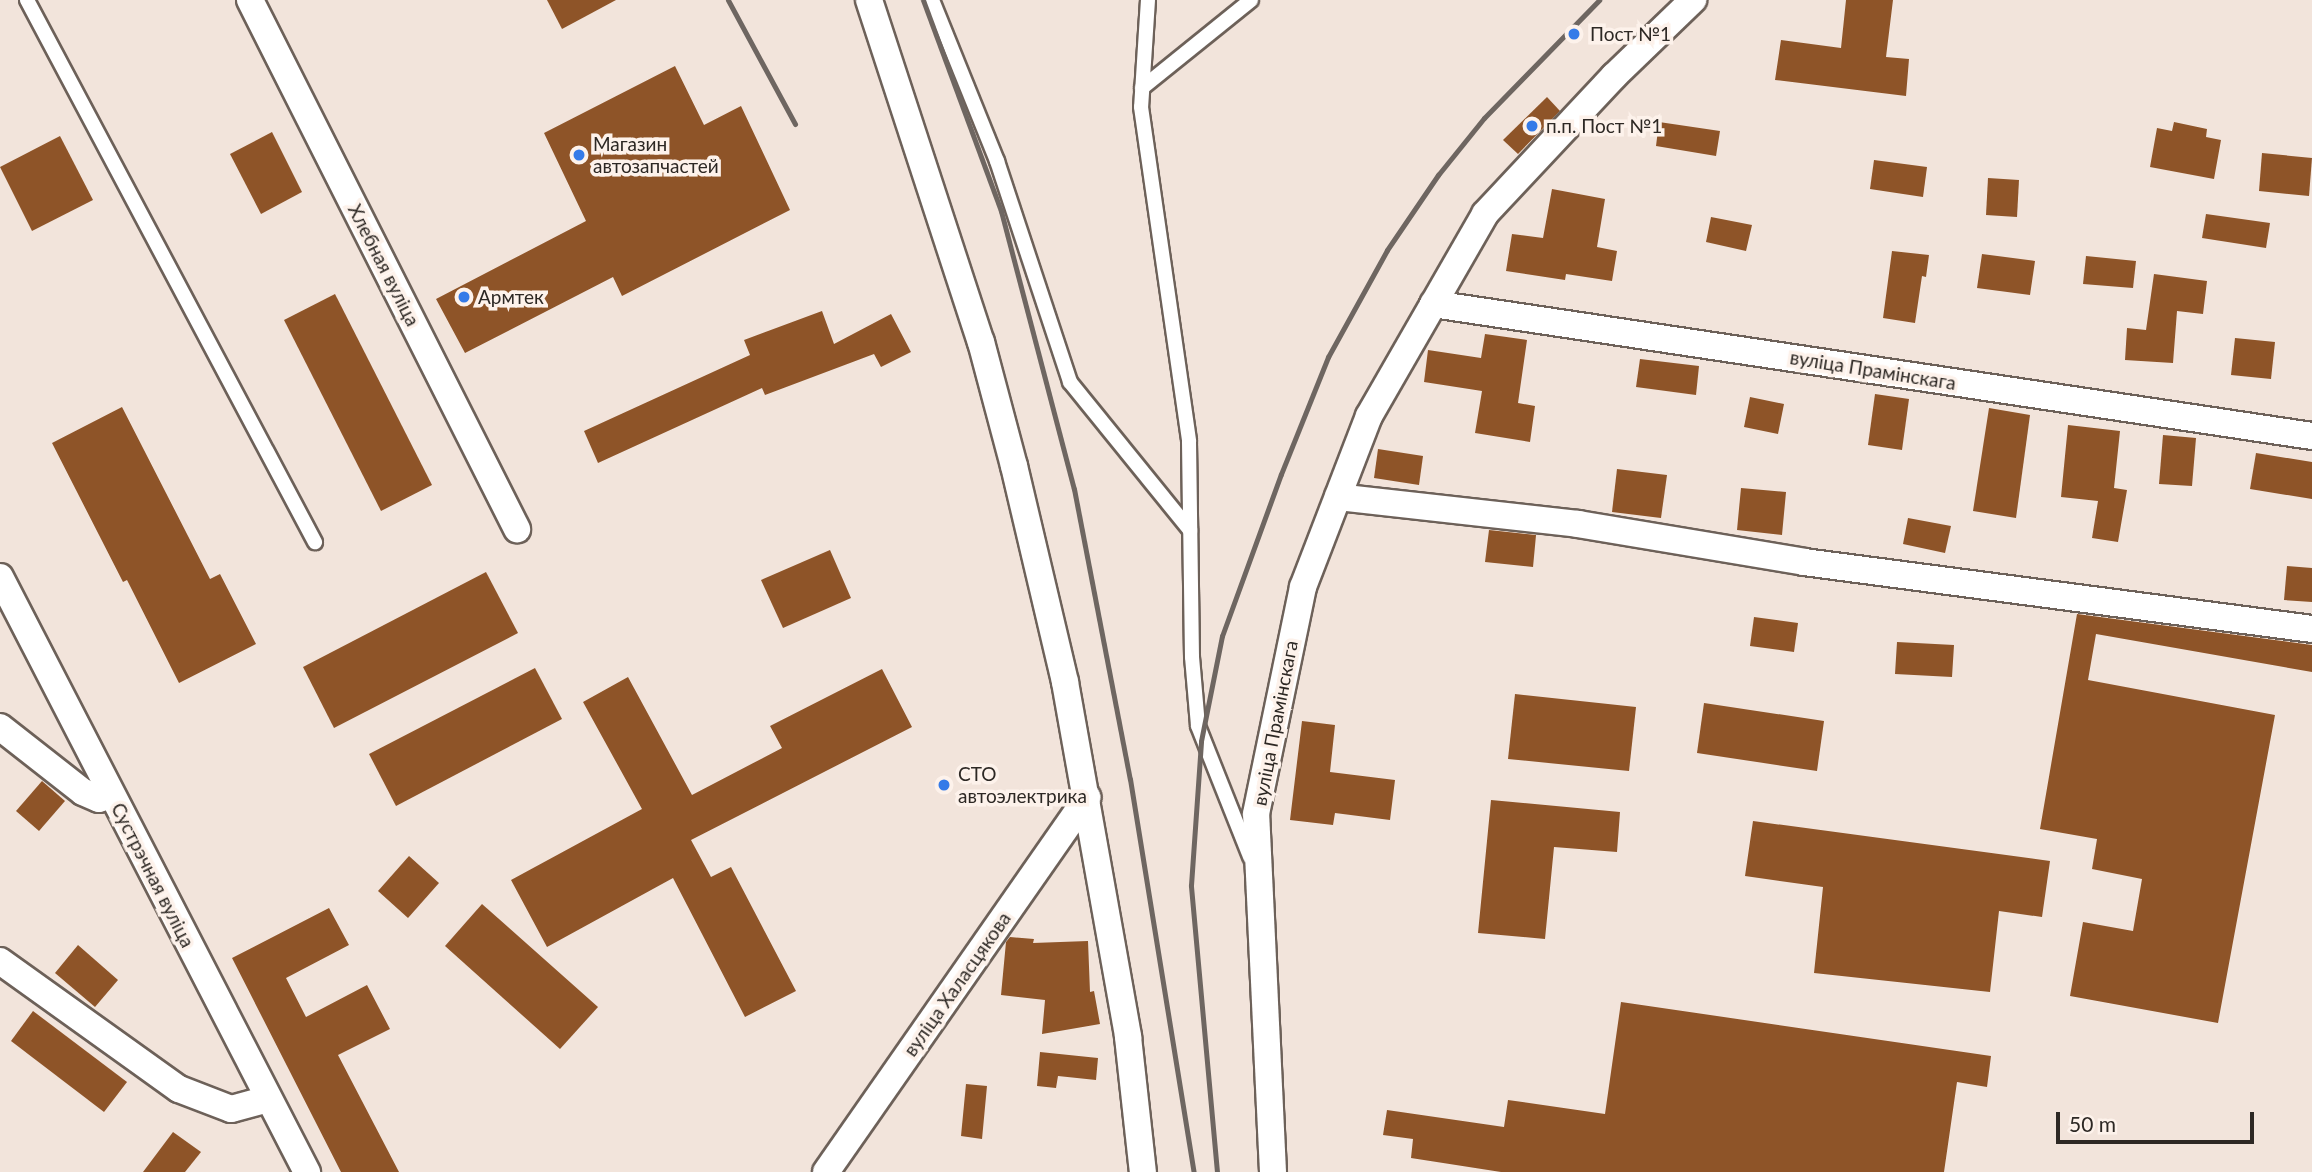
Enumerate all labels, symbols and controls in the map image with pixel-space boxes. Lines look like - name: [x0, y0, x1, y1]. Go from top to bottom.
- place label: Пост №1: [1590, 23, 1671, 45]
- marker: Пост №1: [1564, 24, 1584, 44]
- place label: п.п. Пост №1: [1546, 115, 1662, 137]
- marker: п.п. Пост №1: [1524, 118, 1540, 134]
- place label: Магазин автозапчастей: [593, 133, 719, 177]
- marker: Магазин автозапчастей: [571, 147, 587, 163]
- street label: Хлебная вуліца: [343, 200, 425, 330]
- place label: Армтек: [478, 286, 544, 308]
- marker: Армтек: [456, 289, 472, 305]
- street label: вуліца Прамінскага: [1788, 346, 1958, 394]
- street label: вуліца Прамінскага: [1248, 639, 1302, 807]
- place label: СТО автоэлектрика: [958, 763, 1087, 807]
- marker: СТО автоэлектрика: [936, 777, 952, 793]
- street label: Сустрэчная вуліца: [107, 799, 199, 951]
- street label: вуліца Халасцякова: [899, 908, 1015, 1060]
- scale bar: [2060, 1098, 2258, 1142]
- text: 50 m: [2069, 1111, 2116, 1136]

